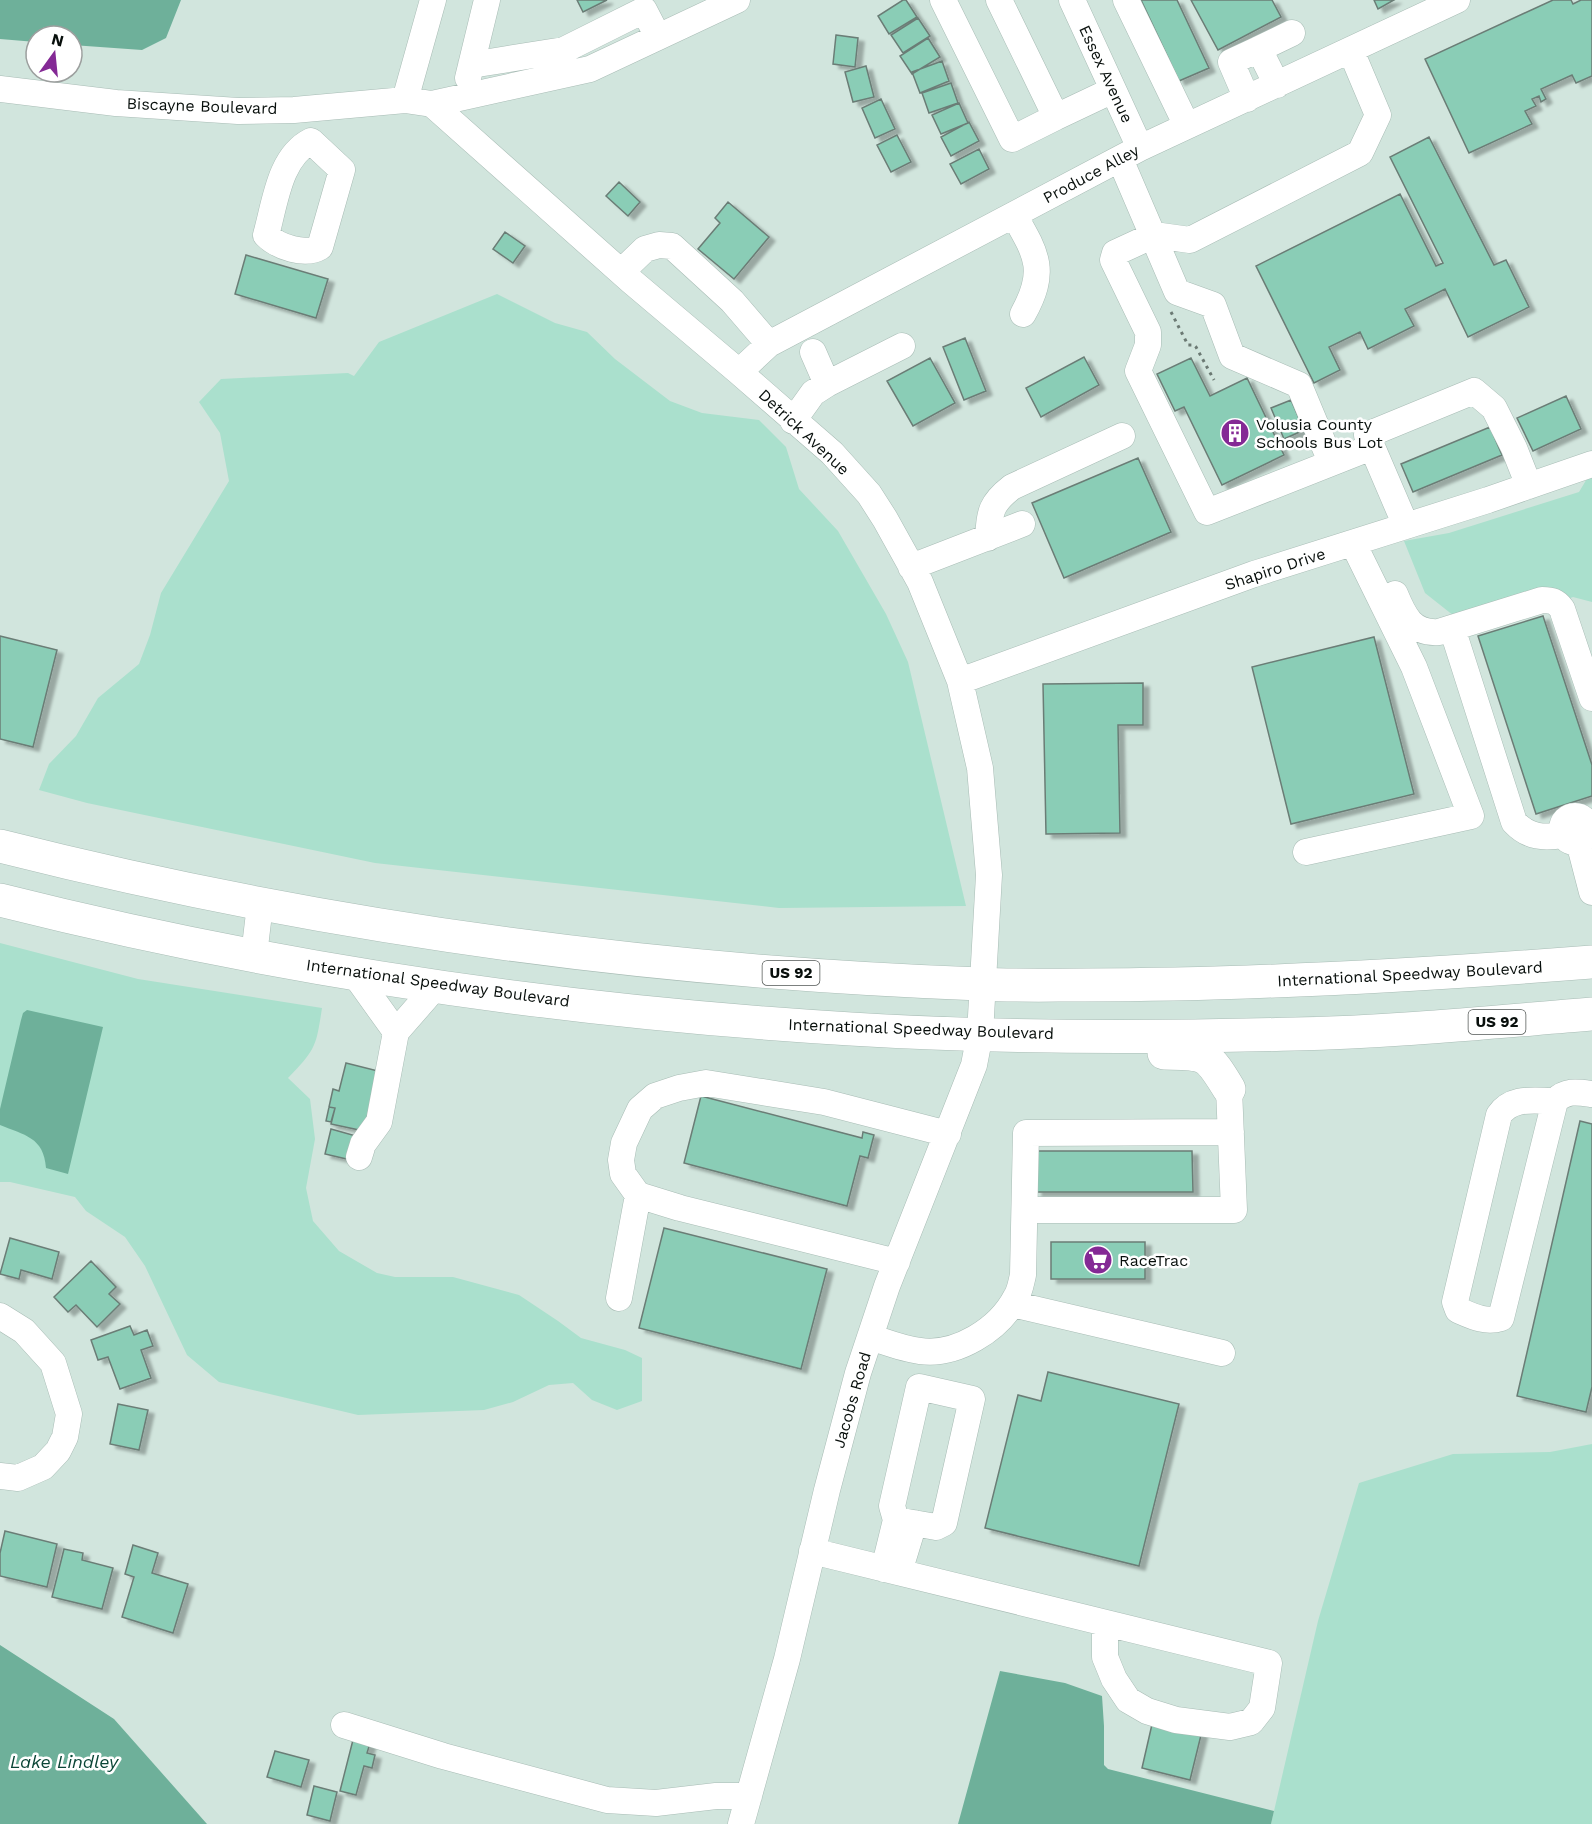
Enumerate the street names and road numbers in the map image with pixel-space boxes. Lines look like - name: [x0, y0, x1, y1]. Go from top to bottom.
- street label: Essex Avenue: [1075, 22, 1137, 126]
- street label: Biscayne Boulevard: [126, 94, 278, 118]
- street label: Produce Alley: [1040, 140, 1143, 207]
- street label: Detrick Avenue: [755, 385, 853, 479]
- street label: Shapiro Drive: [1222, 544, 1328, 594]
- street label: International Speedway Boulevard: [305, 955, 571, 1011]
- street label: International Speedway Boulevard: [1277, 958, 1543, 990]
- road number: US 92: [762, 961, 820, 985]
- road number: US 92: [1468, 1010, 1526, 1034]
- street label: International Speedway Boulevard: [788, 1015, 1054, 1043]
- street label: Jacobs Road: [829, 1350, 875, 1450]

